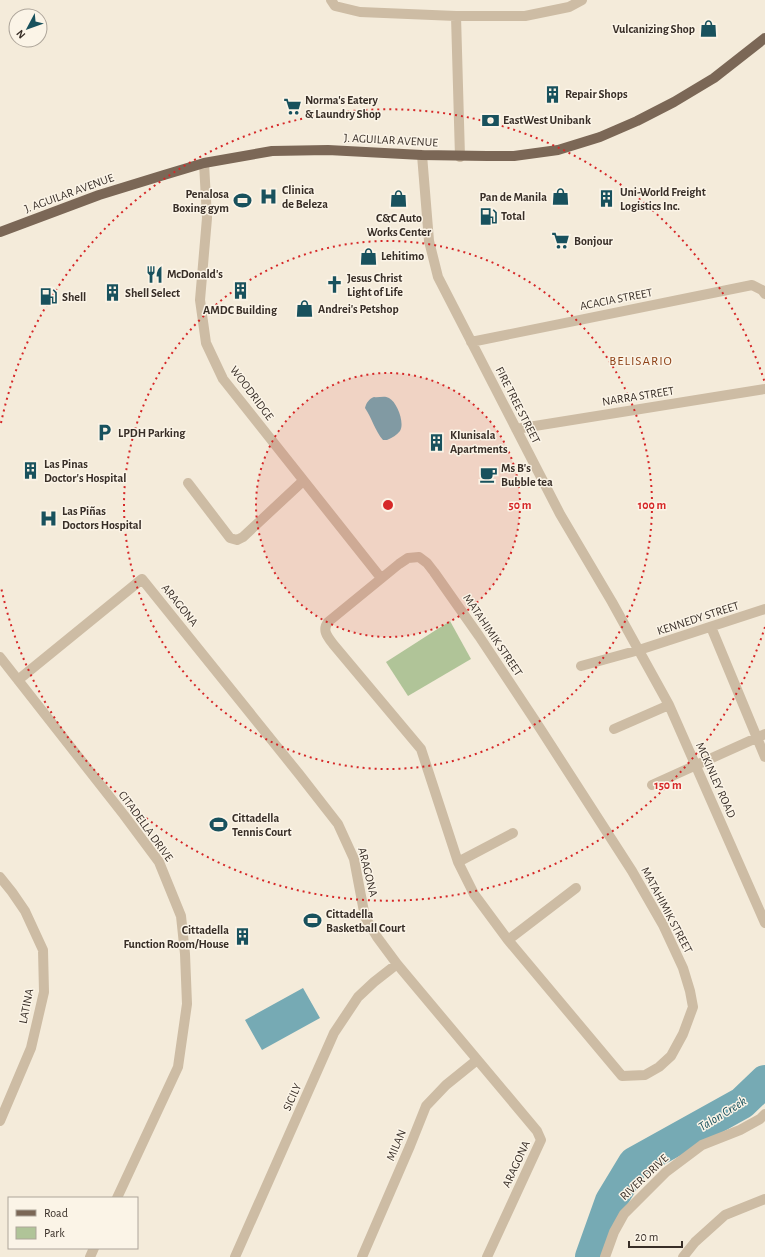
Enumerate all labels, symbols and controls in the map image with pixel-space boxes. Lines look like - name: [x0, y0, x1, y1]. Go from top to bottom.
- north arrow: [8, 8, 48, 48]
- shop icon: Vulcanizing Shop: [698, 19, 718, 39]
- place label: Vulcanizing Shop: [613, 23, 695, 35]
- text: N: [14, 28, 27, 41]
- building icon: Repair Shops: [542, 84, 562, 104]
- place label: Repair Shops: [565, 88, 628, 100]
- place label: Norma's Eatery & Laundry Shop: [305, 94, 381, 121]
- supermarket icon: Norma's Eatery & Laundry Shop: [282, 97, 302, 117]
- bank icon: EastWest Unibank: [480, 110, 500, 130]
- place label: EastWest Unibank: [503, 114, 591, 126]
- street label: J. AGUILAR AVENUE: [344, 132, 438, 148]
- street label: J. AGUILAR AVENUE: [23, 171, 115, 215]
- place label: Clinica de Beleza: [282, 184, 328, 210]
- place label: Uni-World Freight Logistics Inc.: [620, 186, 706, 212]
- hospital icon: Clinica de Beleza: [259, 187, 279, 207]
- shop icon: Pan de Manila: [550, 187, 570, 207]
- place label: Penalosa Boxing gym: [172, 188, 229, 215]
- shop icon: C&C Auto Works Center: [389, 189, 409, 209]
- building icon: Uni-World Freight Logistics Inc.: [597, 189, 617, 209]
- sports icon: Penalosa Boxing gym: [232, 191, 252, 211]
- place label: Pan de Manila: [479, 191, 547, 203]
- fuel station icon: Total: [478, 206, 498, 226]
- place label: Total: [501, 210, 525, 222]
- place label: C&C Auto Works Center: [367, 212, 432, 238]
- supermarket icon: Bonjour: [551, 231, 571, 251]
- place label: Bonjour: [574, 235, 614, 248]
- shop icon: Lehitimo: [358, 246, 378, 266]
- place label: Lehitimo: [381, 250, 424, 262]
- restaurant icon: McDonald's: [144, 264, 164, 284]
- place label: McDonald's: [167, 268, 223, 280]
- place label: Jesus Christ Light of Life: [347, 272, 403, 298]
- church icon: Jesus Christ Light of Life: [324, 275, 344, 295]
- building icon: AMDC Building: [230, 281, 250, 301]
- building icon: Shell Select: [102, 283, 122, 303]
- street label: ACACIA STREET: [579, 286, 653, 312]
- fuel station icon: Shell: [39, 287, 59, 307]
- place label: Shell Select: [125, 287, 180, 299]
- place label: Shell: [62, 291, 86, 303]
- shop icon: Andrei's Petshop: [295, 299, 315, 319]
- place label: Andrei's Petshop: [318, 303, 399, 315]
- place label: AMDC Building: [203, 304, 278, 316]
- district label: BELISARIO: [609, 355, 673, 368]
- street label: WOODRIDGE: [228, 364, 276, 422]
- street label: FIRE TREE STREET: [493, 365, 543, 445]
- street label: NARRA STREET: [601, 384, 675, 408]
- parking icon: LPDH Parking: [95, 423, 115, 443]
- place label: LPDH Parking: [118, 427, 186, 439]
- place label: KIunisala Apartments: [450, 429, 508, 455]
- building icon: KIunisala Apartments: [427, 432, 447, 452]
- place label: Las Pinas Doctor's Hospital: [44, 458, 126, 484]
- building icon: Las Pinas Doctor's Hospital: [21, 461, 41, 481]
- place label: Ms B's Bubble tea: [501, 462, 553, 488]
- cafe icon: Ms B's Bubble tea: [478, 465, 498, 485]
- centre of rings: [381, 498, 395, 512]
- text: 50 m: [509, 499, 532, 511]
- text: 100 m: [638, 499, 666, 511]
- place label: Las Piñas Doctors Hospital: [62, 505, 142, 531]
- hospital icon: Las Piñas Doctors Hospital: [39, 508, 59, 528]
- street label: ARAGONA: [160, 582, 201, 628]
- street label: MATAHIMIK STREET: [461, 592, 525, 678]
- street label: KENNEDY STREET: [655, 599, 741, 637]
- street label: MCKINLEY ROAD: [694, 740, 738, 820]
- text: 150 m: [654, 779, 682, 791]
- street label: CITADELLA DRIVE: [117, 789, 176, 864]
- place label: Cittadella Tennis Court: [232, 812, 292, 838]
- sports icon: Cittadella Tennis Court: [209, 815, 229, 835]
- street label: ARAGONA: [356, 846, 380, 898]
- street label: MATAHIMIK STREET: [639, 865, 695, 955]
- place label: Cittadella Basketball Court: [326, 908, 405, 934]
- sports icon: Cittadella Basketball Court: [303, 911, 323, 931]
- place label: Cittadella Function Room/House: [123, 924, 229, 950]
- building icon: Cittadella Function Room/House: [232, 927, 252, 947]
- street label: LATINA: [17, 987, 35, 1025]
- street label: SICILY: [281, 1081, 304, 1113]
- water label: Talon Creek: [697, 1095, 749, 1134]
- street label: MILAN: [384, 1128, 408, 1162]
- street label: ARAGONA: [500, 1139, 532, 1189]
- street label: RIVER DRIVE: [618, 1152, 670, 1202]
- legend: [8, 1197, 138, 1249]
- text: Road: [44, 1207, 68, 1219]
- scale bar: [629, 1223, 682, 1249]
- text: Park: [44, 1227, 65, 1239]
- text: 20 m: [635, 1231, 658, 1243]

